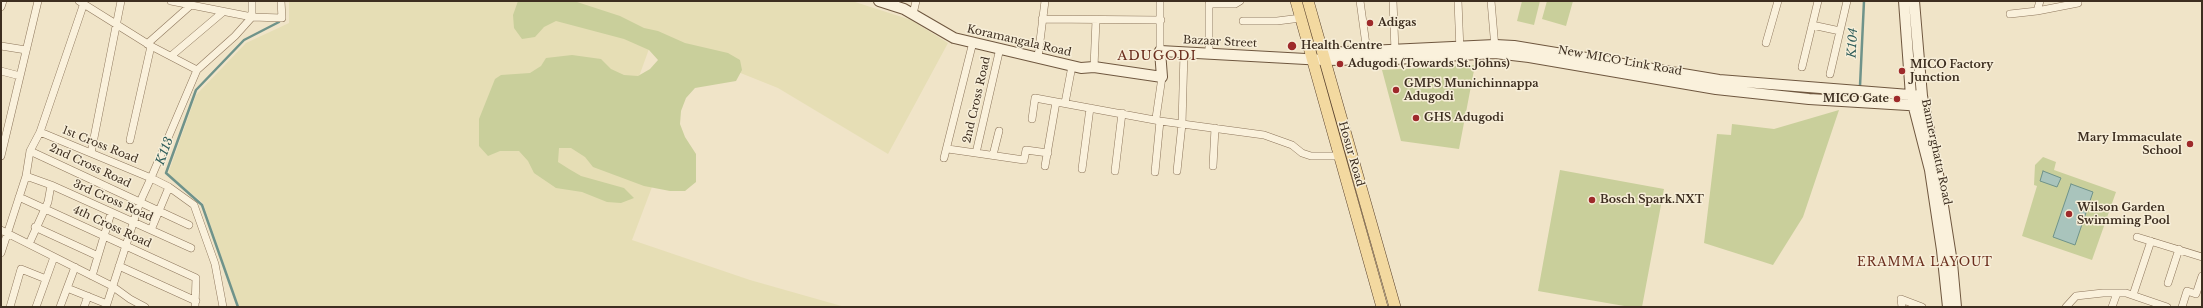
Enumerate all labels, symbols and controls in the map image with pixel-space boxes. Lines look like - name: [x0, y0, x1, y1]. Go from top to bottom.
- place label: Adigas: [1378, 16, 1416, 30]
- marker: Adigas: [1365, 18, 1375, 28]
- street label: Koramangala Road: [965, 23, 1073, 59]
- water label: K104: [1845, 28, 1861, 58]
- street label: Bazaar Street: [1183, 33, 1257, 51]
- place label: Health Centre: [1301, 39, 1382, 53]
- marker: Health Centre: [1286, 40, 1298, 52]
- street label: New MICO Link Road: [1557, 44, 1683, 78]
- district label: ADUGODI: [1117, 48, 1197, 64]
- street label: 2nd Cross Road: [961, 55, 993, 145]
- place label: Adugodi (Towards St. Johns): [1348, 57, 1510, 71]
- place label: MICO Factory Junction: [1910, 58, 1993, 84]
- marker: Adugodi (Towards St. Johns): [1335, 59, 1345, 69]
- marker: MICO Factory Junction: [1897, 66, 1907, 76]
- place label: GMPS Munichinnappa Adugodi: [1404, 77, 1538, 103]
- marker: GMPS Munichinnappa Adugodi: [1391, 85, 1401, 95]
- place label: MICO Gate: [1823, 92, 1889, 106]
- marker: MICO Gate: [1892, 94, 1902, 104]
- street label: Bannerghatta Road: [1918, 98, 1954, 206]
- place label: GHS Adugodi: [1424, 111, 1504, 125]
- marker: GHS Adugodi: [1411, 113, 1421, 123]
- street label: Hosur Road: [1335, 120, 1367, 188]
- street label: 1st Cross Road: [60, 124, 140, 166]
- place label: Mary Immaculate School: [2077, 131, 2182, 157]
- water label: K113: [153, 135, 177, 167]
- marker: Mary Immaculate School: [2185, 139, 2195, 149]
- street label: 2nd Cross Road: [47, 141, 133, 191]
- street label: 3rd Cross Road: [71, 177, 155, 225]
- place label: Bosch Spark.NXT: [1600, 193, 1704, 207]
- marker: Bosch Spark.NXT: [1587, 195, 1597, 205]
- place label: Wilson Garden Swimming Pool: [2077, 201, 2170, 227]
- street label: 4th Cross Road: [71, 203, 153, 251]
- marker: Wilson Garden Swimming Pool: [2064, 209, 2074, 219]
- district label: ERAMMA LAYOUT: [1857, 256, 1993, 270]

